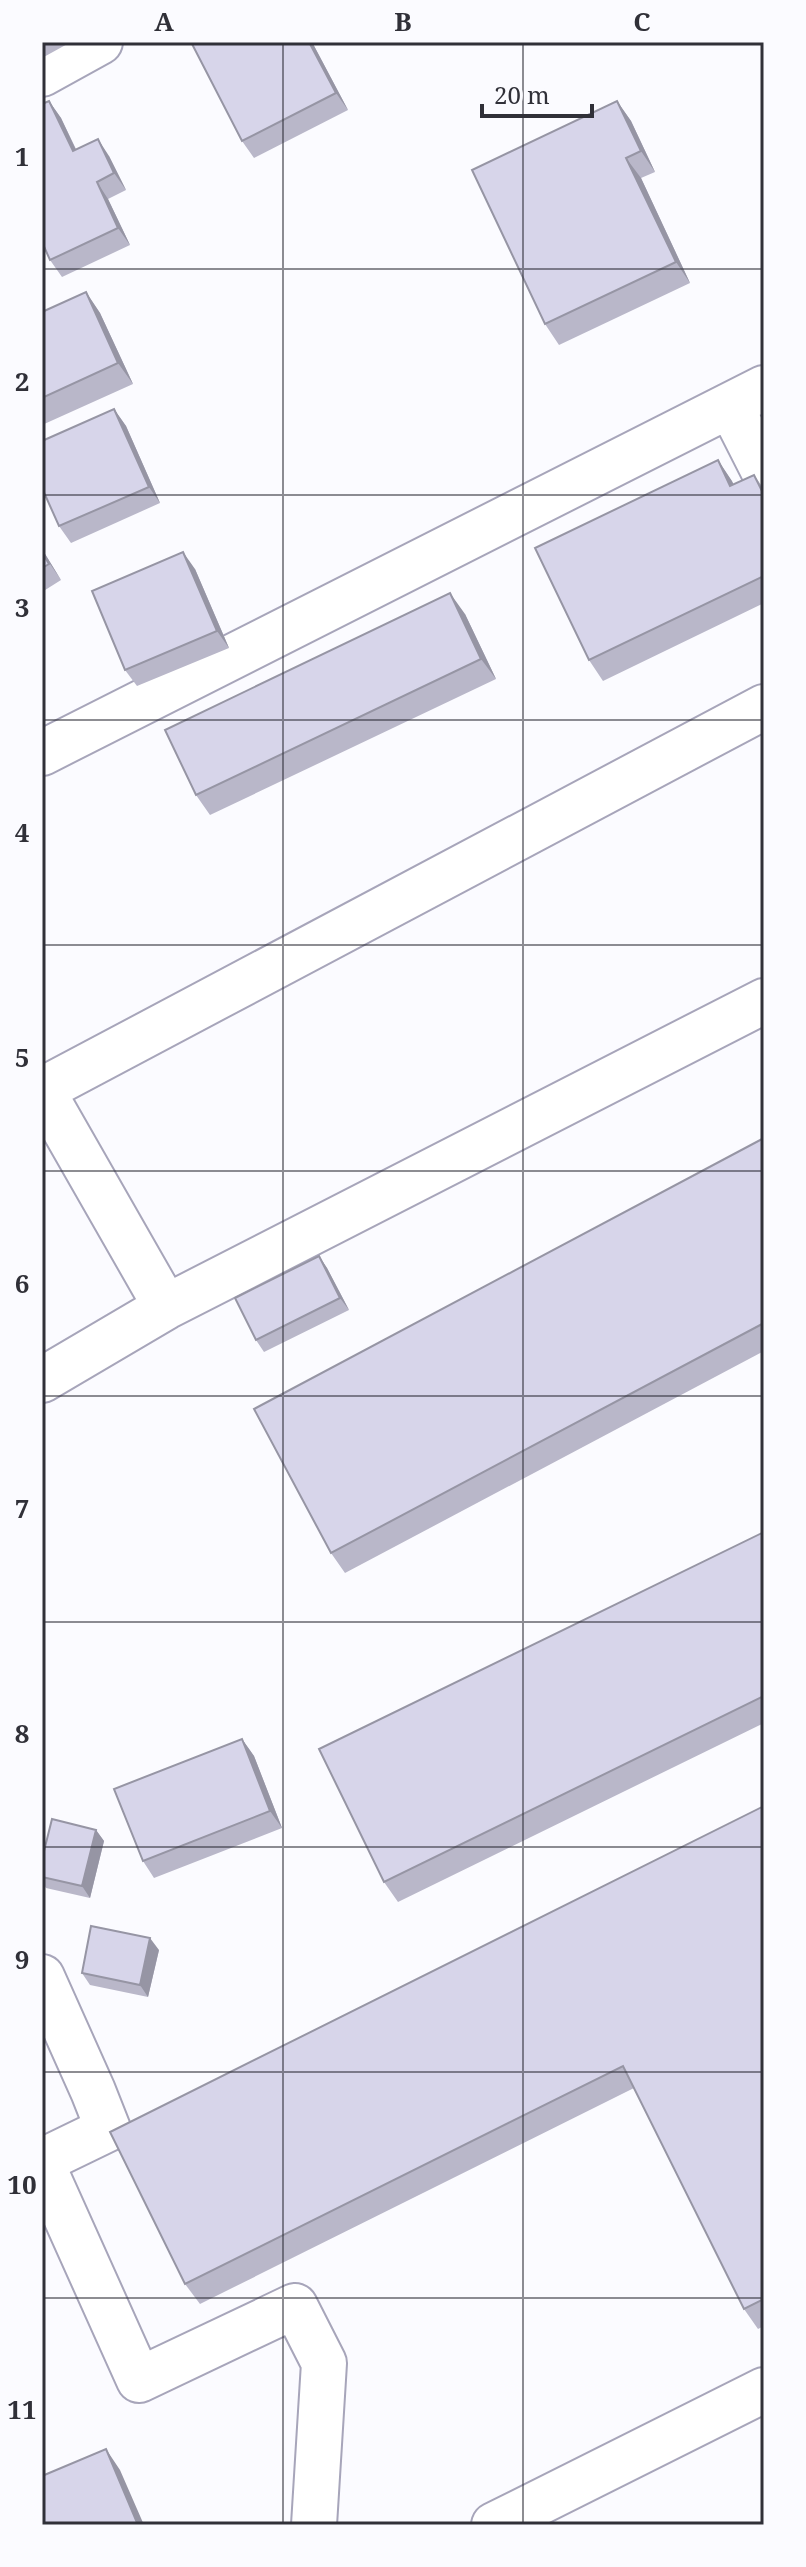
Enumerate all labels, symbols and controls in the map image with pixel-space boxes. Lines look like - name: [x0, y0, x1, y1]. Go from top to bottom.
- text: A: [154, 3, 174, 39]
- text: B: [394, 3, 412, 39]
- text: C: [633, 3, 651, 39]
- scale bar: [482, 68, 592, 118]
- text: 20 m: [494, 78, 550, 111]
- text: 1: [15, 138, 29, 174]
- text: 2: [15, 363, 29, 399]
- text: 3: [15, 589, 29, 625]
- text: 4: [15, 814, 30, 850]
- text: 5: [15, 1039, 29, 1075]
- text: 6: [15, 1265, 29, 1301]
- text: 7: [15, 1490, 29, 1526]
- text: 8: [15, 1715, 29, 1751]
- text: 9: [15, 1941, 29, 1977]
- text: 10: [7, 2166, 37, 2202]
- text: 11: [7, 2391, 37, 2427]

